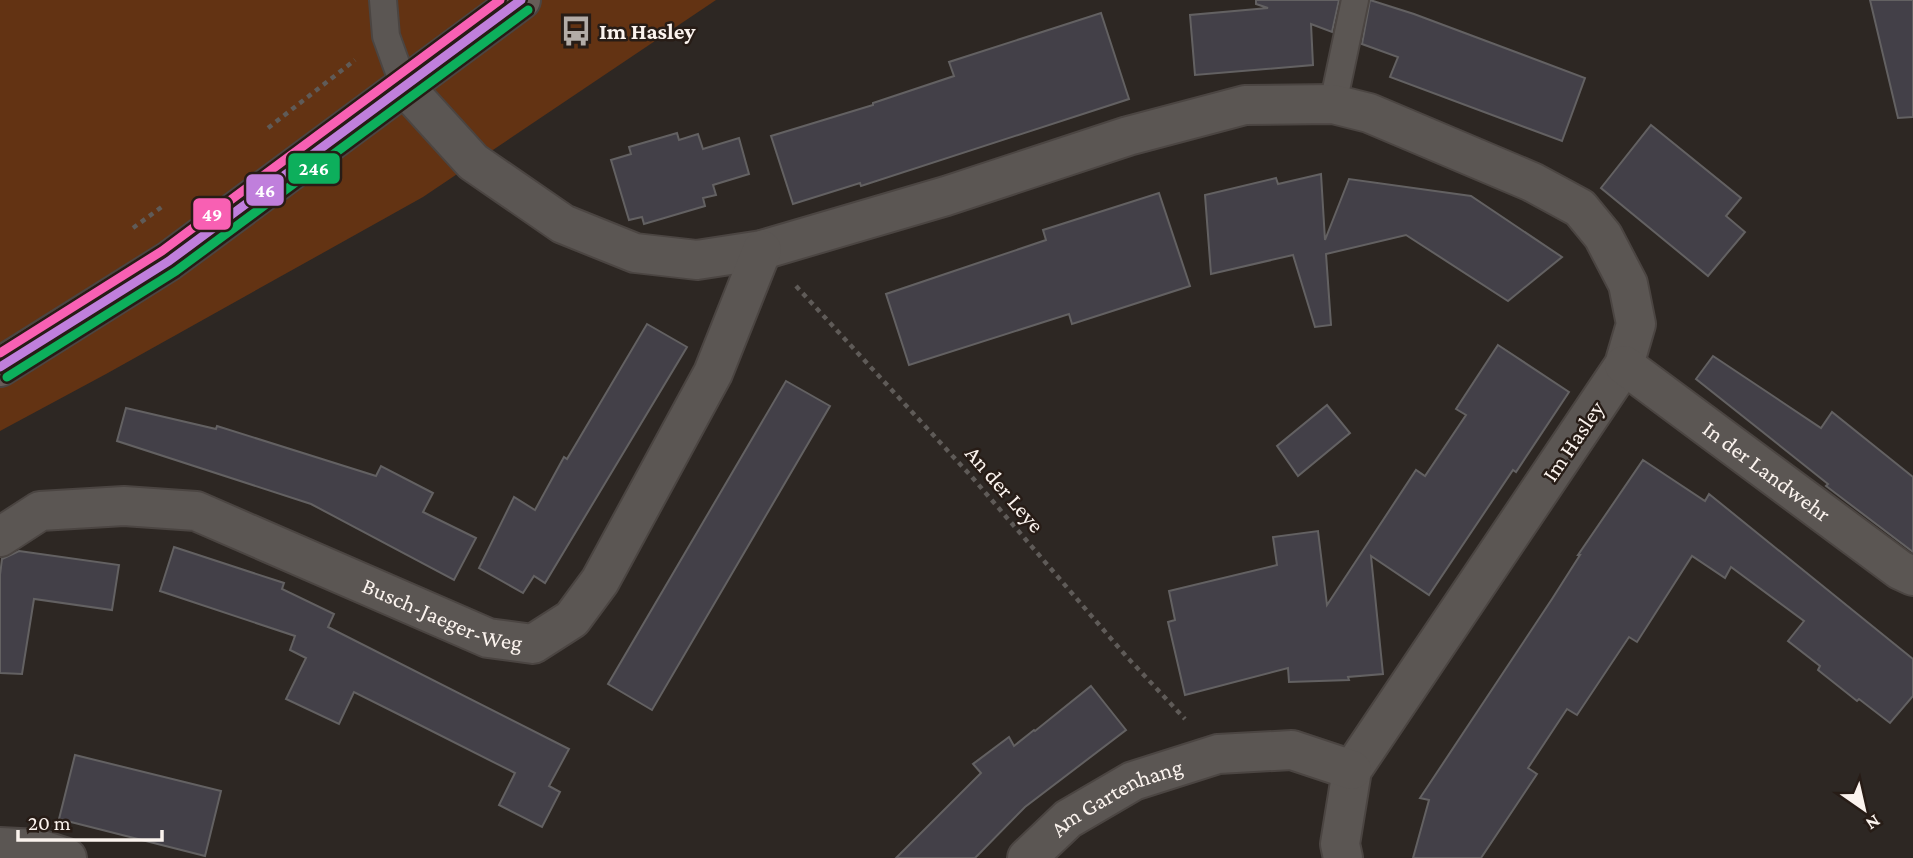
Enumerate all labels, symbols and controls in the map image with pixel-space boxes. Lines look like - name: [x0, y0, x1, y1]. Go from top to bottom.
- bus stop icon: Im Hasley: [559, 14, 593, 48]
- place label: Im Hasley: [599, 18, 696, 44]
- line badge: 246: [287, 152, 341, 185]
- text: 246: [299, 158, 329, 179]
- line badge: 46: [245, 173, 285, 207]
- text: 46: [255, 180, 275, 201]
- line badge: 49: [192, 197, 232, 231]
- text: 49: [202, 204, 222, 225]
- street label: Im Hasley: [1537, 396, 1610, 486]
- street label: In der Landwehr: [1698, 415, 1836, 527]
- street label: An der Leye: [960, 440, 1050, 538]
- street label: Busch-Jaeger-Weg: [359, 572, 524, 655]
- street label: Am Gartenhang: [1045, 753, 1186, 842]
- north arrow: [1829, 774, 1899, 844]
- scale bar: [18, 798, 161, 842]
- text: N: [1862, 810, 1884, 835]
- text: 20 m: [28, 811, 71, 835]

